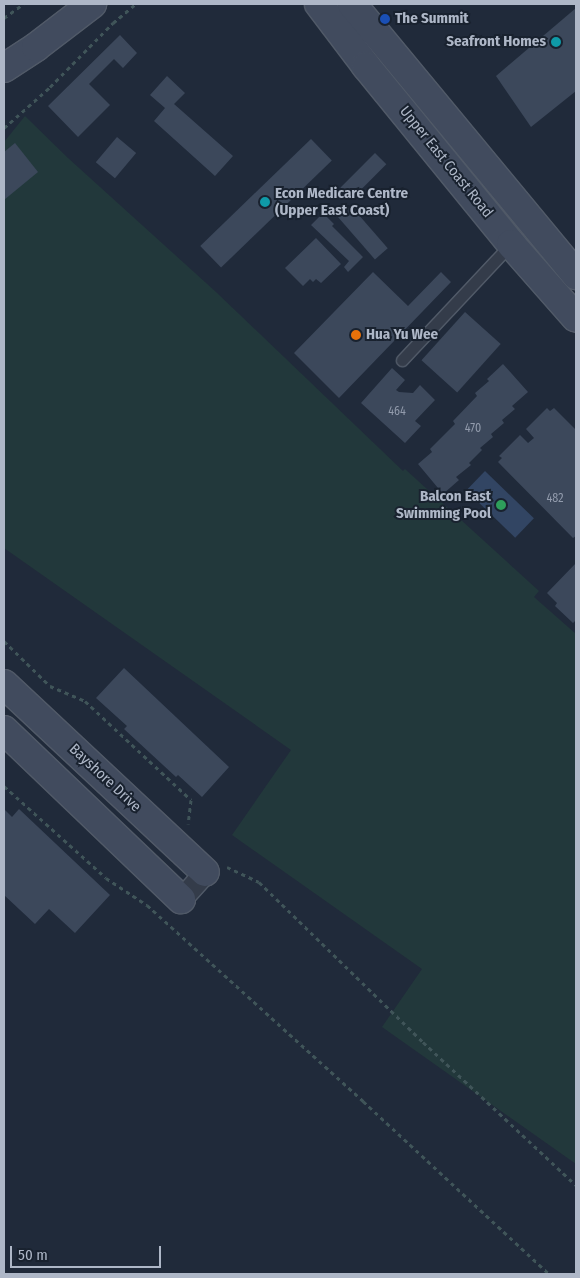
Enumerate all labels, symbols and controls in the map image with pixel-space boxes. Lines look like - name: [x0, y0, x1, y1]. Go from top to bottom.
- place label: The Summit: [395, 10, 469, 28]
- marker: The Summit: [379, 13, 391, 25]
- place label: Seafront Homes: [446, 33, 546, 51]
- marker: Seafront Homes: [550, 36, 562, 48]
- street label: Upper East Coast Road: [396, 103, 496, 221]
- place label: Econ Medicare Centre (Upper East Coast): [275, 184, 408, 219]
- marker: Econ Medicare Centre (Upper East Coast): [259, 196, 271, 208]
- place label: Hua Yu Wee: [366, 326, 438, 344]
- marker: Hua Yu Wee: [350, 329, 362, 341]
- house number: 464: [388, 405, 406, 419]
- house number: 470: [465, 422, 481, 436]
- place label: Balcon East Swimming Pool: [396, 487, 491, 522]
- house number: 482: [546, 492, 564, 506]
- marker: Balcon East Swimming Pool: [495, 499, 507, 511]
- street label: Bayshore Drive: [65, 740, 145, 816]
- scale bar: [12, 1236, 164, 1268]
- text: 50 m: [18, 1246, 48, 1264]

